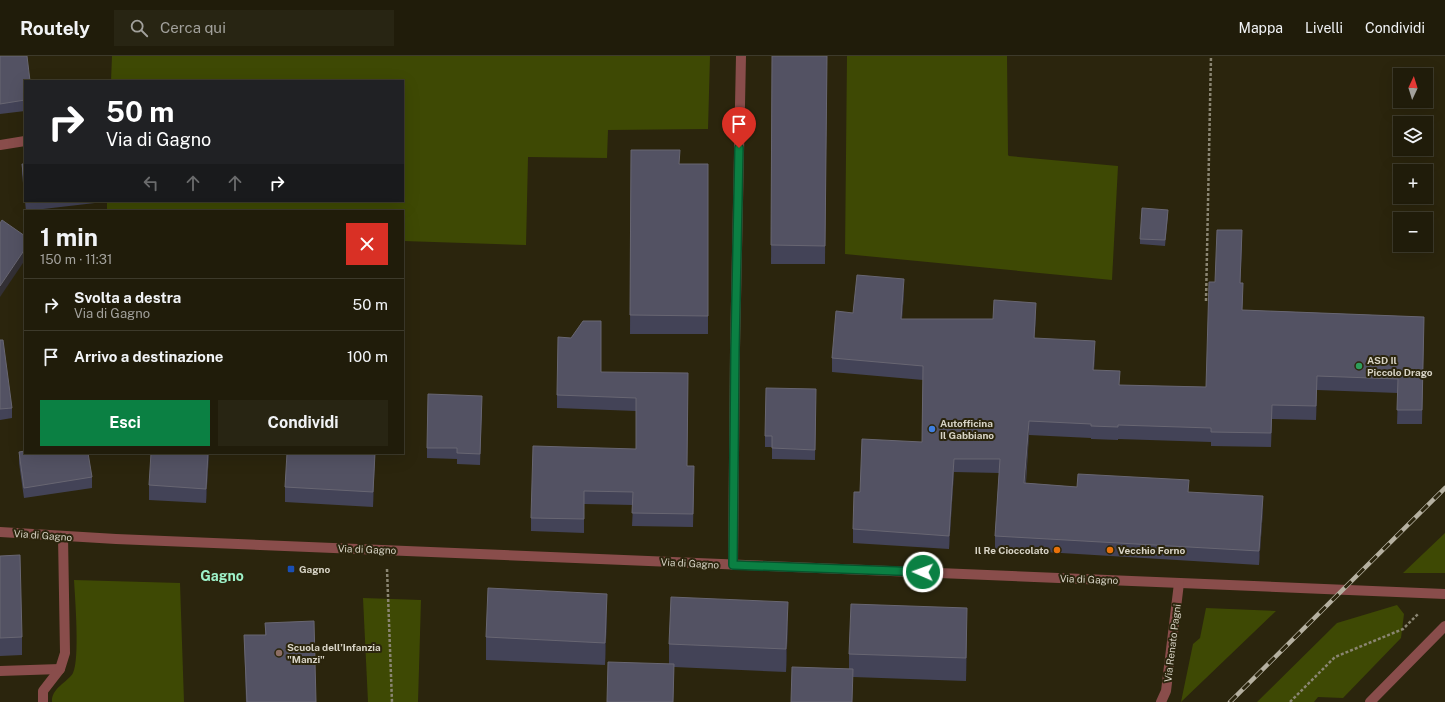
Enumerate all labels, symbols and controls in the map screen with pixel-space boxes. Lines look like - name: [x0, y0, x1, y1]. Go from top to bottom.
- search box: [114, 10, 394, 46]
- text: Routely: [20, 17, 90, 39]
- icon: search: [128, 17, 150, 39]
- text: Cerca qui: [160, 19, 226, 36]
- text: Mappa: [1239, 20, 1283, 36]
- text: Livelli: [1305, 20, 1343, 36]
- text: Condividi: [1365, 20, 1425, 36]
- north arrow: [1393, 68, 1433, 108]
- map controls: [1393, 68, 1433, 252]
- text: 50 m: [106, 95, 174, 128]
- icon: right: [40, 96, 92, 148]
- pin: [722, 107, 756, 148]
- icon: arrive: [728, 113, 750, 135]
- button: layers: [1393, 116, 1433, 156]
- text: Via di Gagno: [106, 129, 211, 150]
- button: +: [1393, 164, 1433, 204]
- icon: left: [140, 172, 162, 194]
- icon: ahead: [182, 172, 204, 194]
- icon: ahead: [224, 172, 246, 194]
- icon: right: [266, 172, 288, 194]
- button: −: [1393, 212, 1433, 252]
- text: 1 min: [40, 223, 98, 251]
- button: close: [346, 223, 388, 265]
- text: 150 m · 11:31: [40, 252, 112, 267]
- text: Svolta a destra: [74, 289, 181, 306]
- icon: right: [40, 294, 62, 316]
- text: 50 m: [353, 296, 388, 313]
- text: Via di Gagno: [74, 306, 150, 321]
- icon: arrive: [40, 346, 62, 368]
- text: Arrivo a destinazione: [74, 348, 223, 365]
- text: 100 m: [347, 348, 388, 365]
- place label: ASD Il Piccolo Drago: [1367, 354, 1433, 378]
- marker: ASD Il Piccolo Drago: [1354, 361, 1364, 371]
- button: Esci: [40, 400, 210, 446]
- button: Condividi: [218, 400, 388, 446]
- place label: Autofficina Il Gabbiano: [940, 417, 994, 441]
- marker: Autofficina Il Gabbiano: [927, 424, 937, 434]
- street label: Via di Gagno: [13, 527, 73, 543]
- street label: Via di Gagno: [338, 542, 397, 556]
- place label: Il Re Cioccolato: [975, 544, 1049, 556]
- place label: Vecchio Forno: [1118, 544, 1185, 556]
- marker: Il Re Cioccolato: [1052, 545, 1062, 555]
- marker: Vecchio Forno: [1105, 545, 1115, 555]
- position arrow: [902, 551, 944, 593]
- street label: Via di Gagno: [660, 555, 720, 571]
- place label: Gagno: [299, 563, 330, 575]
- marker: Gagno: [286, 564, 296, 574]
- district label: Gagno: [200, 568, 244, 584]
- street label: Via di Gagno: [1060, 572, 1119, 586]
- street label: Via Renato Pagni: [1161, 603, 1183, 683]
- place label: Scuola dell’Infanzia "Manzi": [287, 641, 381, 665]
- marker: Scuola dell’Infanzia "Manzi": [274, 648, 284, 658]

